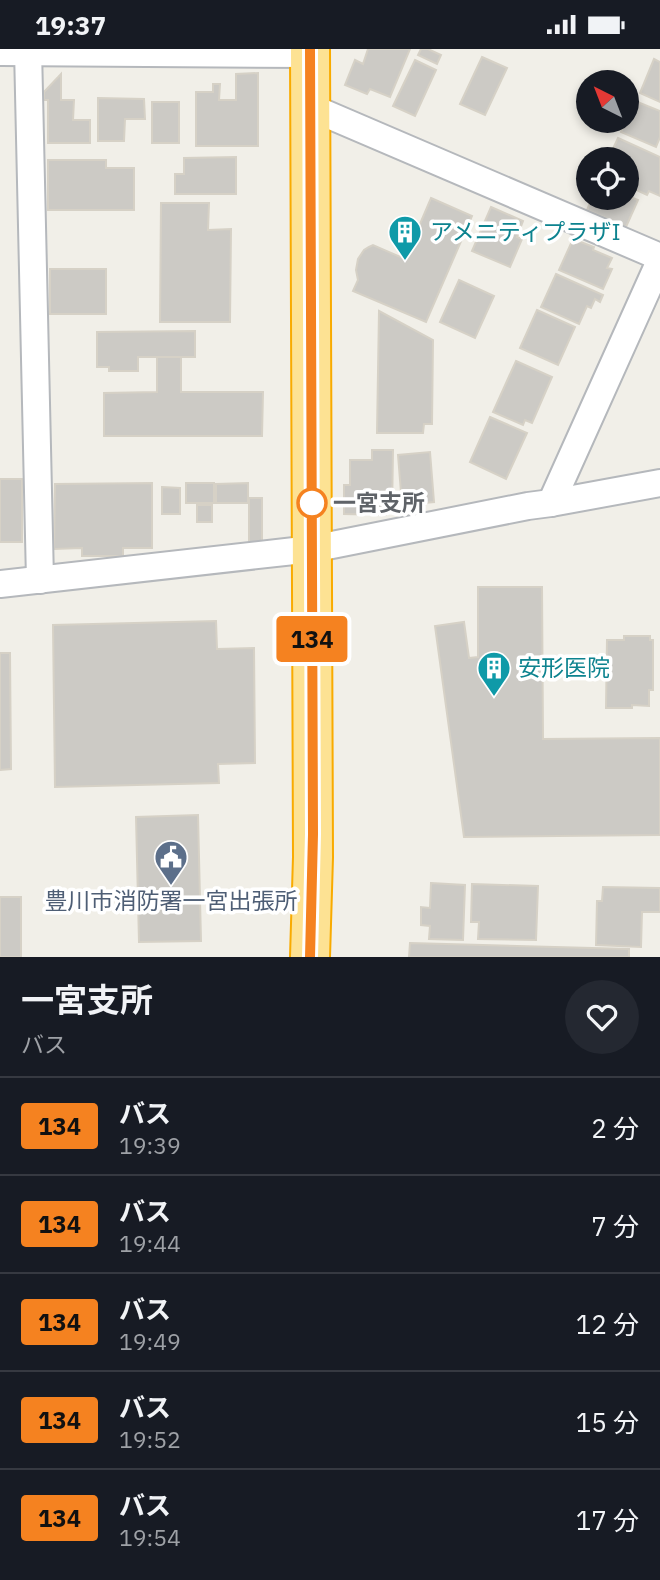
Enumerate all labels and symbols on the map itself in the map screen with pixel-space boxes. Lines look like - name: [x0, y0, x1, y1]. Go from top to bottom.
- north arrow: [576, 70, 639, 133]
- building icon: アメニティプラザI: [386, 213, 424, 262]
- place label: アメニティプラザI: [430, 216, 621, 246]
- place label: 一宮支所: [333, 487, 425, 517]
- marker: 一宮支所: [297, 488, 327, 518]
- line badge: 134: [272, 616, 352, 662]
- building icon: 安形医院: [475, 649, 513, 698]
- place label: 安形医院: [518, 652, 610, 682]
- public building icon: 豊川市消防署一宮出張所: [152, 838, 190, 887]
- place label: 豊川市消防署一宮出張所: [45, 885, 298, 915]

